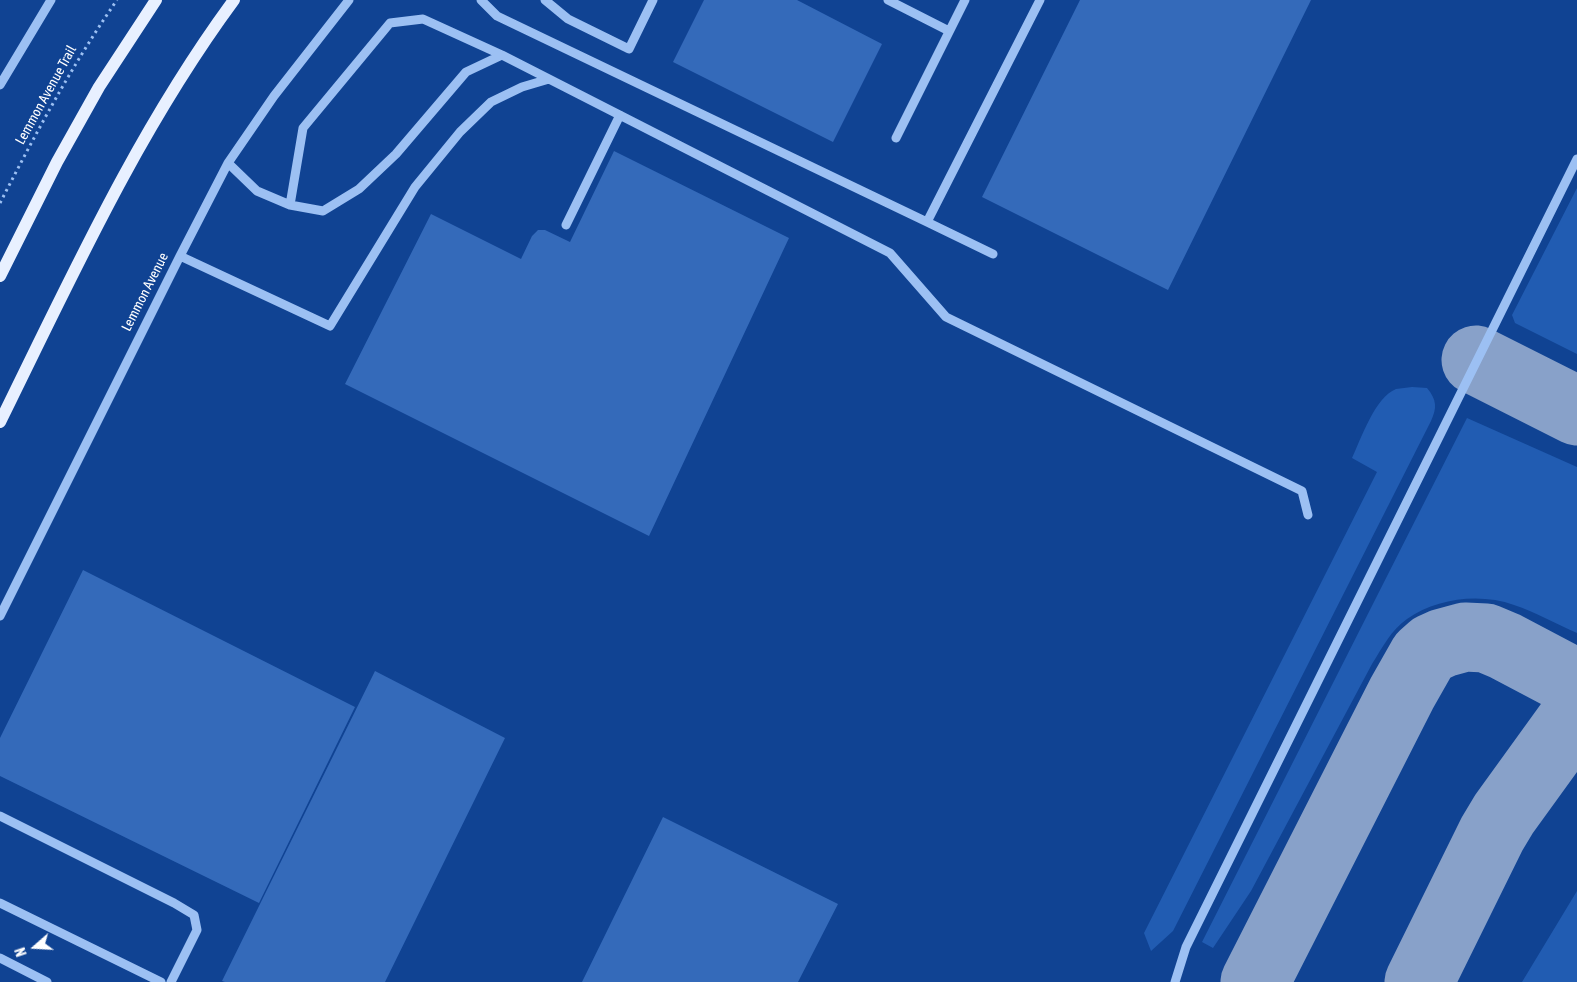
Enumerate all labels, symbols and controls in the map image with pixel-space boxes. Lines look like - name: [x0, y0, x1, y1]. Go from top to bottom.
- street label: Lemmon Avenue Trail: [12, 43, 80, 147]
- street label: Lemmon Avenue: [118, 250, 172, 334]
- north arrow: [10, 922, 60, 972]
- text: N: [12, 945, 30, 958]

